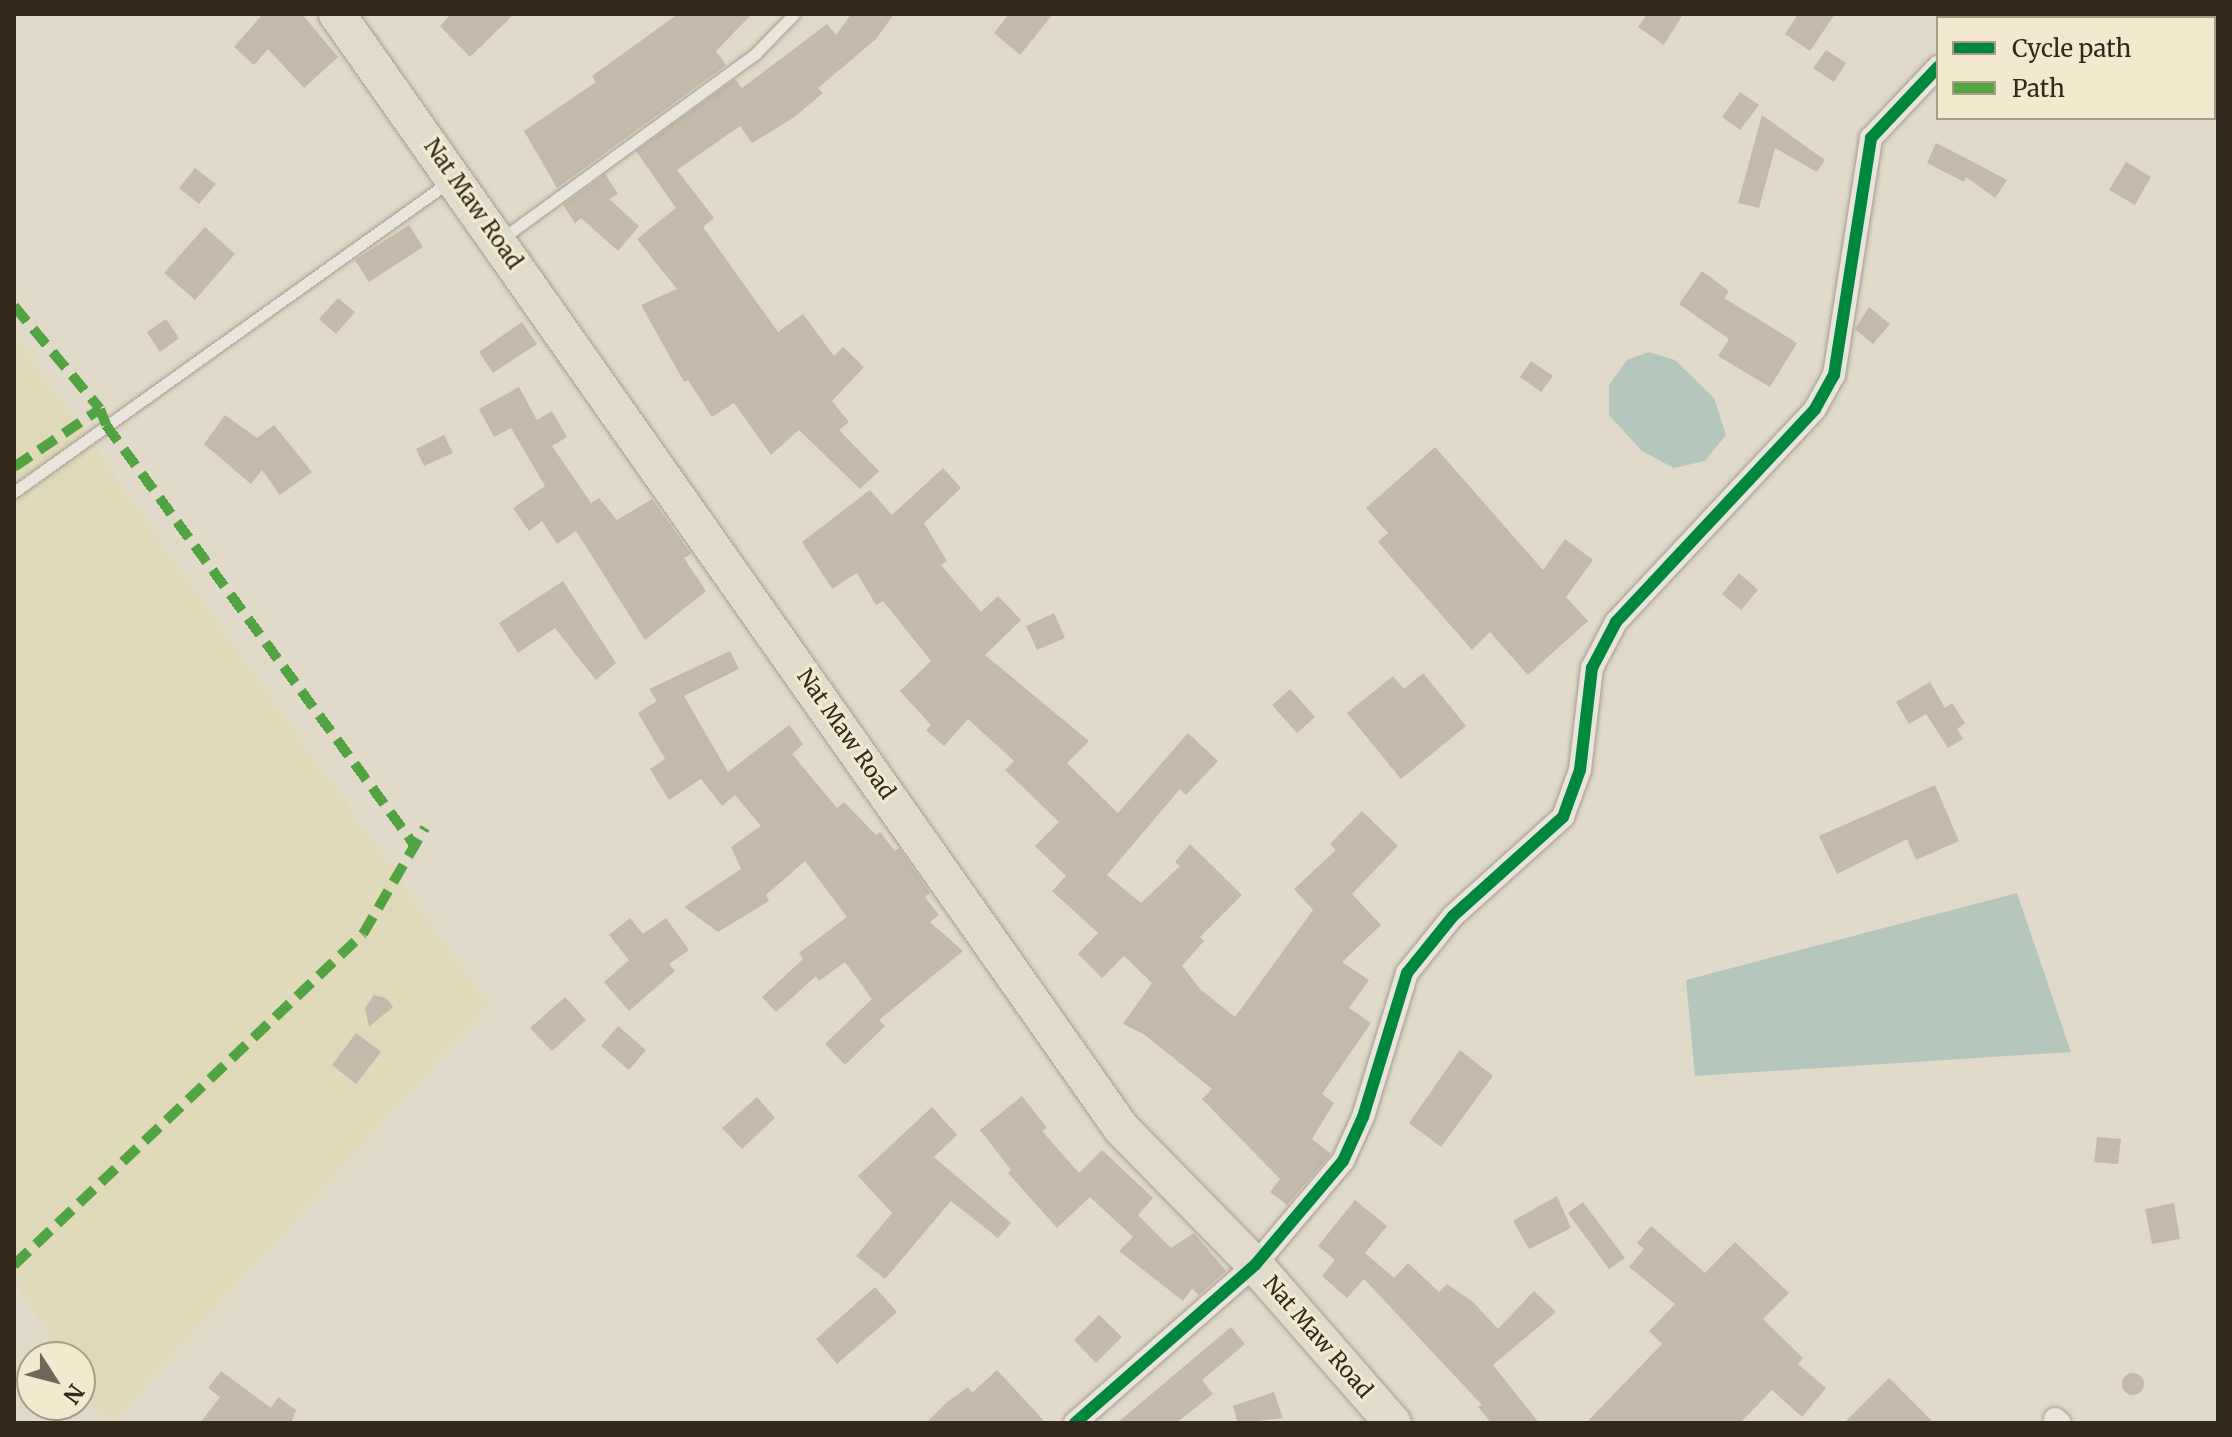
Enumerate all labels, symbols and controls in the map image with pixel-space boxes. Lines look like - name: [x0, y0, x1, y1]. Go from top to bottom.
- legend: [1936, 16, 2216, 120]
- text: Cycle path: [2012, 33, 2131, 64]
- text: Path: [2012, 73, 2065, 104]
- street label: Nat Maw Road: [418, 134, 528, 274]
- street label: Nat Maw Road: [791, 664, 901, 804]
- street label: Nat Maw Road: [1258, 1271, 1378, 1403]
- north arrow: [16, 1341, 96, 1421]
- text: N: [57, 1379, 90, 1409]

